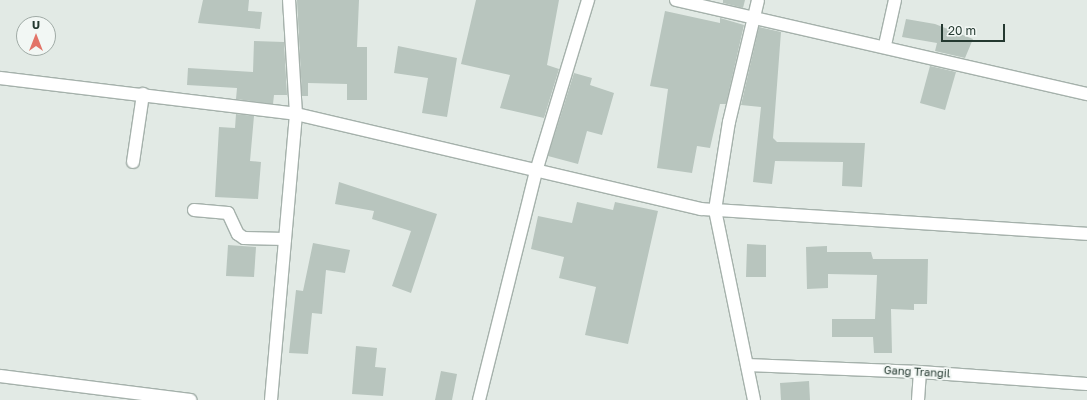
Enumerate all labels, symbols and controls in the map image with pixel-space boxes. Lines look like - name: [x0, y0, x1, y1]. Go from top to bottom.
- north arrow: [16, 16, 56, 56]
- scale bar: [943, 16, 1007, 42]
- text: U: [32, 18, 40, 31]
- text: 20 m: [948, 23, 976, 38]
- street label: Gang Trangil: [883, 364, 951, 380]

